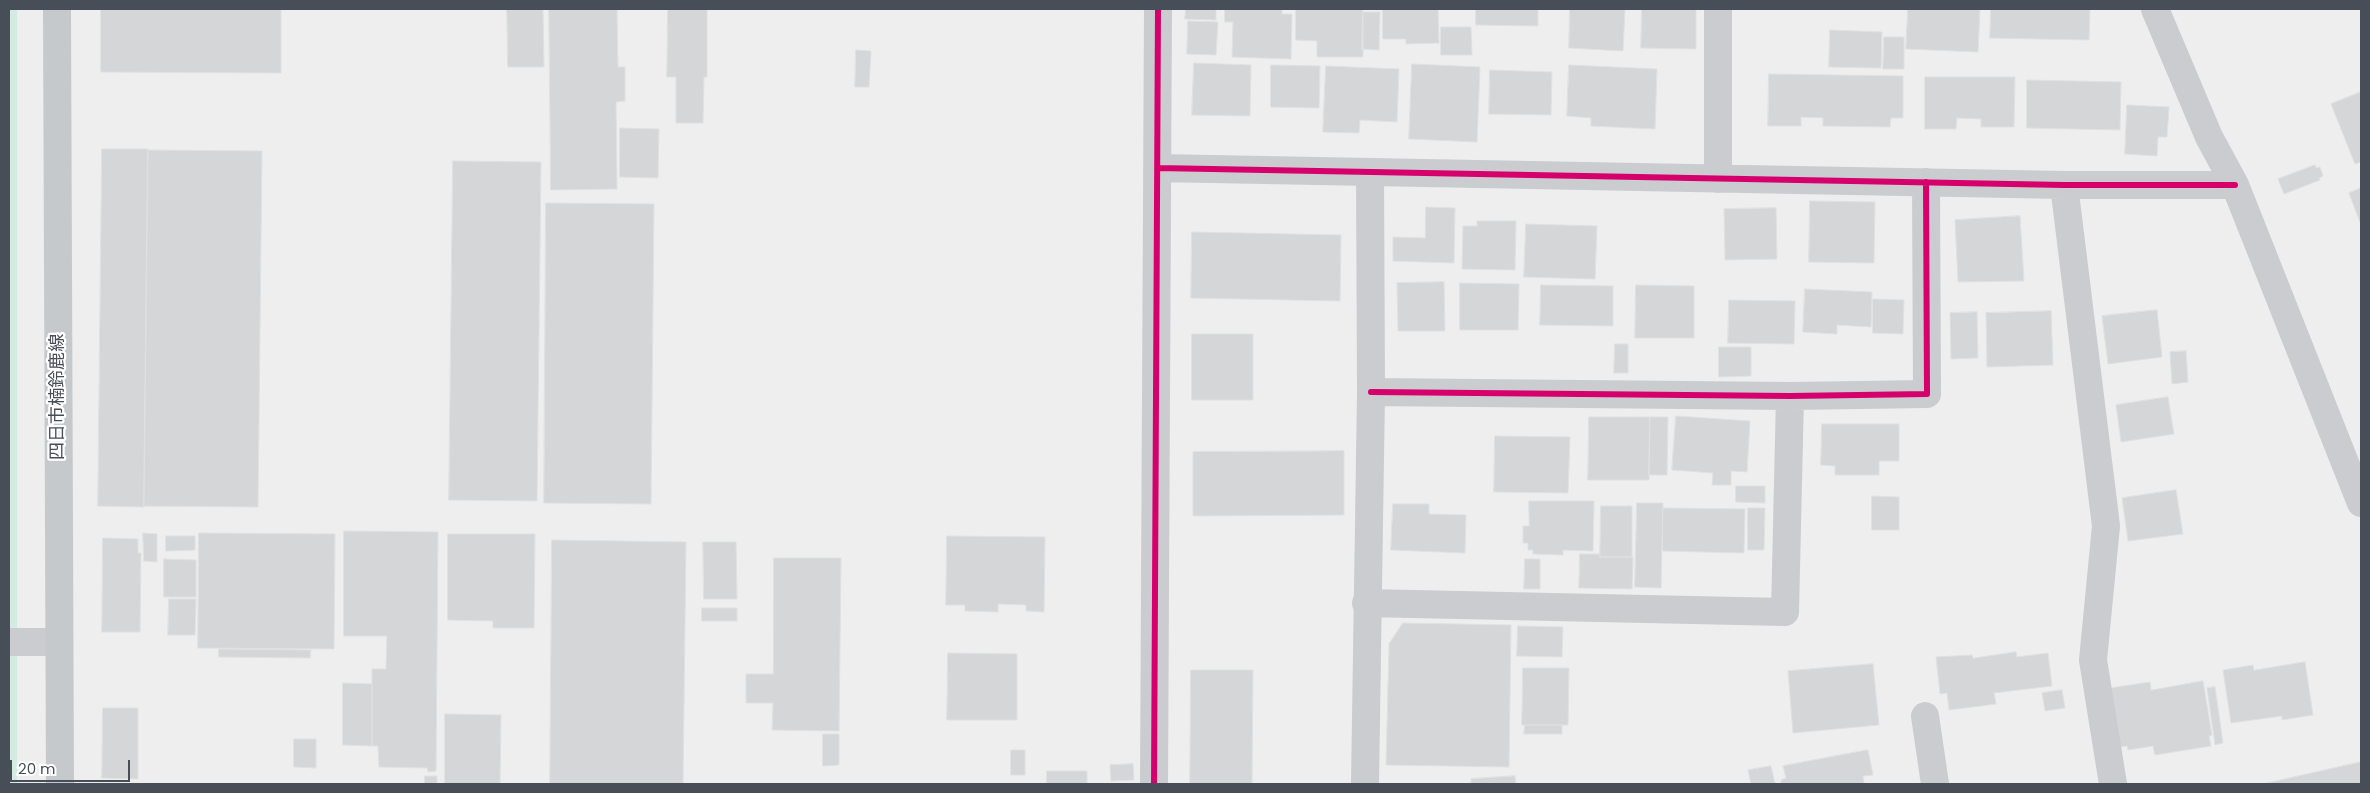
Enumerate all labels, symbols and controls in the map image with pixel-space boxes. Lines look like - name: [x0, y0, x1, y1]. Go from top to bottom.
- street label: 四日市楠鈴鹿線: [47, 334, 69, 460]
- scale bar: [12, 750, 132, 782]
- text: 20 m: [18, 758, 56, 779]

